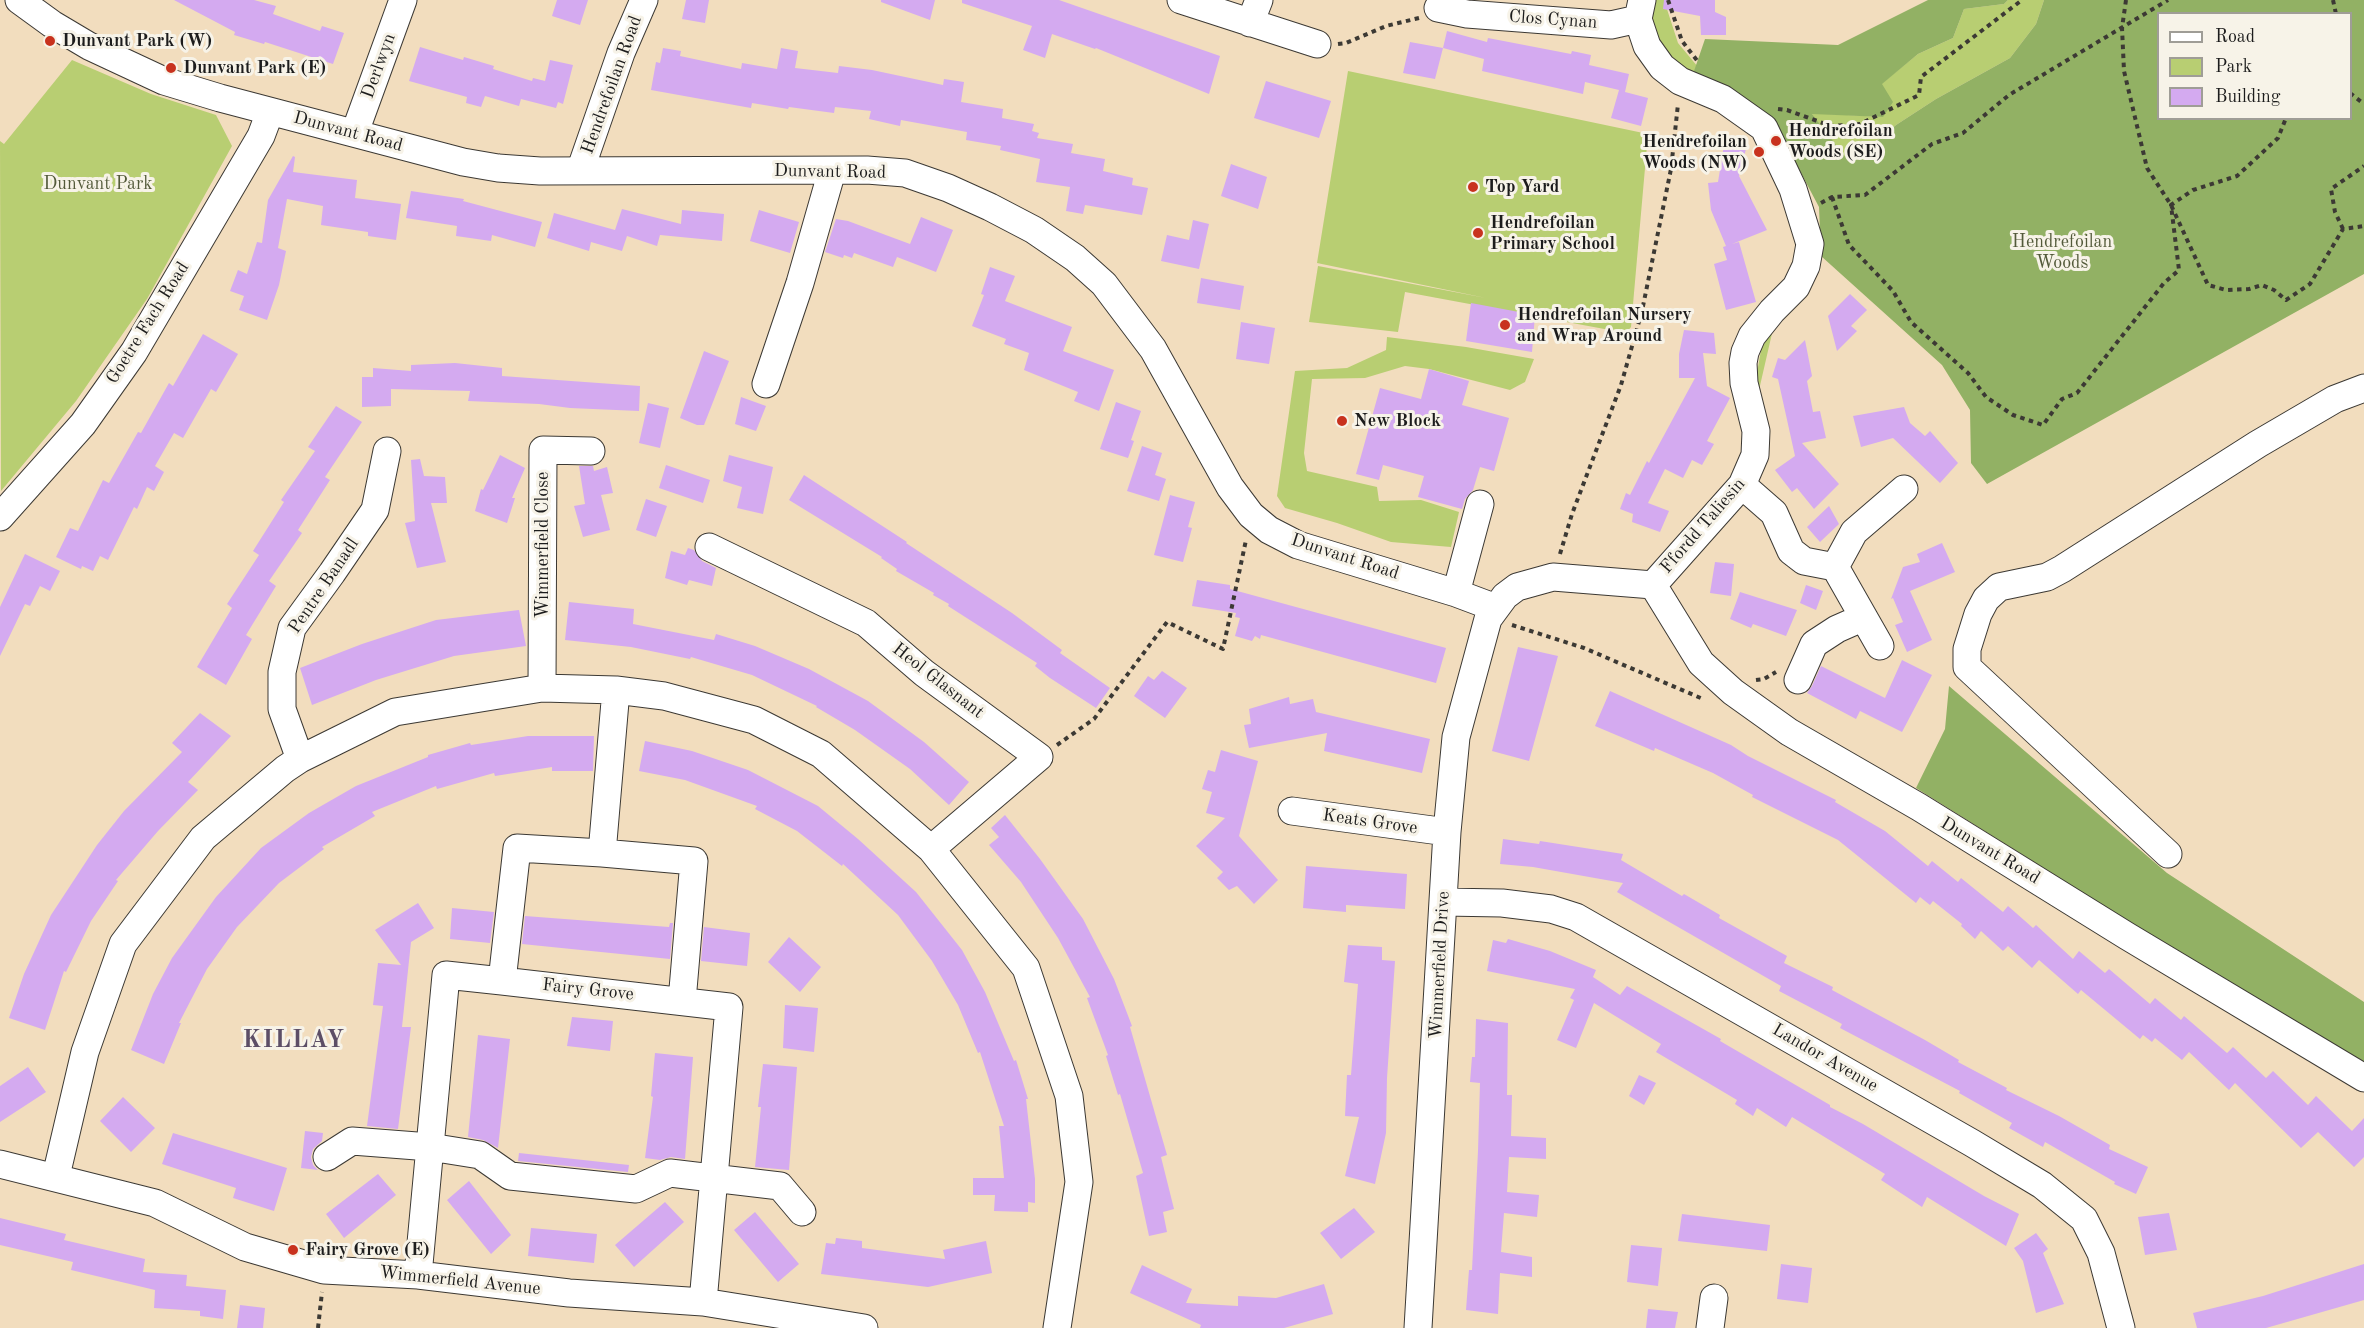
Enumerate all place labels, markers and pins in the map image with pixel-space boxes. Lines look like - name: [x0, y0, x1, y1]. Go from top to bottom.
- place label: Dunvant Park (W): [62, 30, 212, 52]
- marker: Dunvant Park (W): [43, 34, 57, 48]
- place label: Dunvant Park (E): [183, 57, 326, 79]
- marker: Dunvant Park (E): [164, 61, 178, 75]
- place label: Hendrefoilan Woods (SE): [1788, 120, 1893, 162]
- place label: Hendrefoilan Woods (NW): [1642, 131, 1747, 174]
- marker: Hendrefoilan Woods (SE): [1769, 134, 1783, 148]
- marker: Hendrefoilan Woods (NW): [1752, 145, 1766, 159]
- place label: Top Yard: [1485, 176, 1559, 198]
- marker: Top Yard: [1466, 180, 1480, 194]
- place label: Hendrefoilan Primary School: [1490, 212, 1615, 254]
- marker: Hendrefoilan Primary School: [1471, 226, 1485, 240]
- place label: Hendrefoilan Nursery and Wrap Around: [1517, 304, 1692, 346]
- marker: Hendrefoilan Nursery and Wrap Around: [1498, 318, 1512, 332]
- place label: New Block: [1354, 410, 1441, 432]
- marker: New Block: [1335, 414, 1349, 428]
- place label: Fairy Grove (E): [305, 1239, 430, 1261]
- marker: Fairy Grove (E): [286, 1243, 300, 1257]

